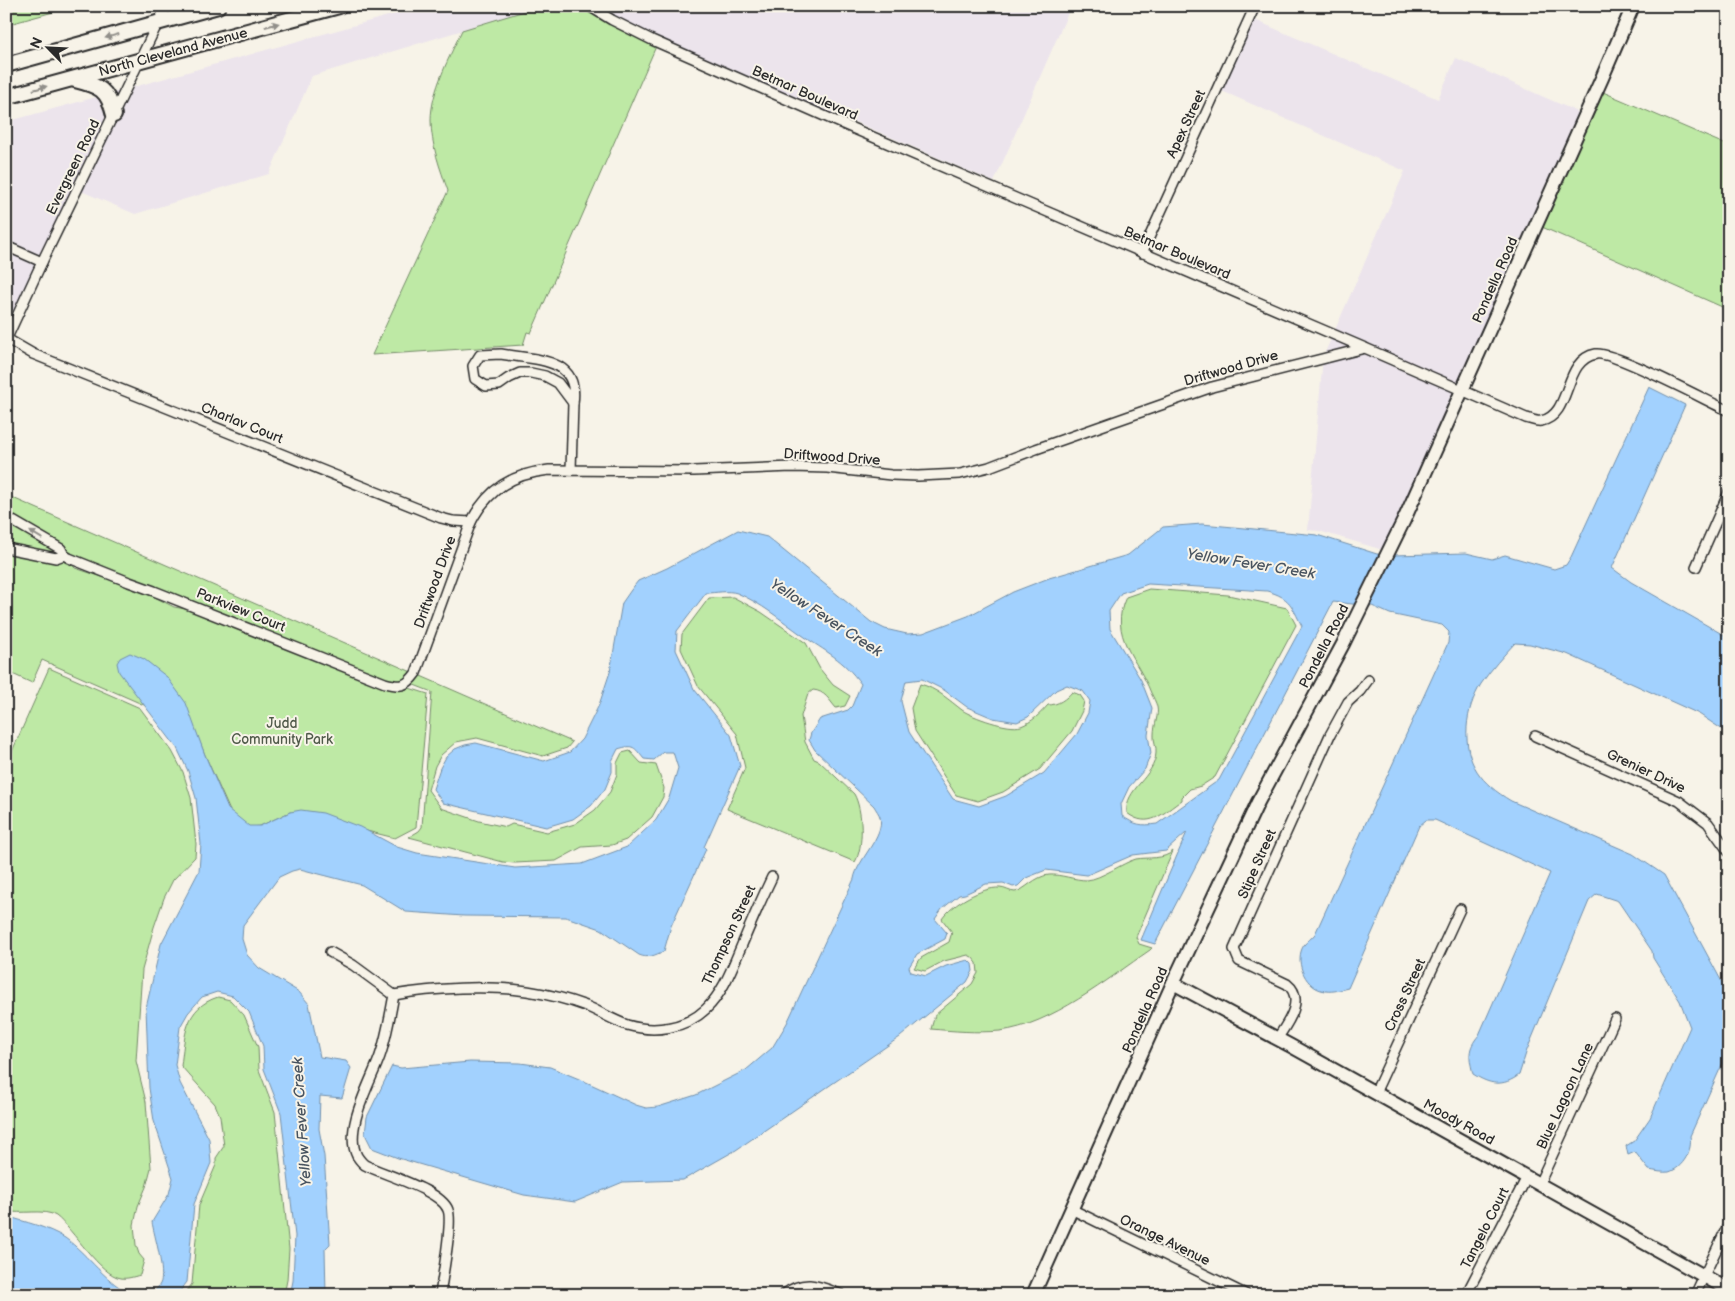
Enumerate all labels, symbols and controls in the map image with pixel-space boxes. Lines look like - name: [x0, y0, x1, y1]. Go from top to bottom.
- one-way arrow: [264, 21, 279, 29]
- north arrow: [22, 22, 72, 72]
- street label: North Cleveland Avenue: [97, 24, 249, 80]
- one-way arrow: [104, 32, 119, 40]
- text: N: [27, 35, 46, 51]
- street label: Betmar Boulevard: [749, 62, 861, 124]
- one-way arrow: [33, 84, 48, 92]
- street label: Apex Street: [1163, 87, 1209, 161]
- street label: Evergreen Road: [43, 117, 103, 217]
- street label: Betmar Boulevard: [1121, 223, 1233, 283]
- street label: Pondella Road: [1468, 234, 1522, 326]
- street label: Driftwood Drive: [1182, 346, 1280, 390]
- street label: Charlav Court: [198, 399, 286, 447]
- street label: Driftwood Drive: [783, 445, 881, 469]
- one-way arrow: [30, 530, 43, 539]
- street label: Driftwood Drive: [410, 533, 460, 631]
- water label: Yellow Fever Creek: [1186, 544, 1317, 584]
- water label: Yellow Fever Creek: [767, 575, 886, 662]
- street label: Parkview Court: [194, 584, 289, 636]
- street label: Pondella Road: [1296, 601, 1352, 691]
- park label: Judd Community Park: [231, 715, 333, 748]
- street label: Grenier Drive: [1604, 745, 1688, 797]
- street label: Stipe Street: [1234, 826, 1280, 901]
- street label: Thompson Street: [698, 882, 760, 988]
- street label: Cross Street: [1381, 955, 1430, 1034]
- street label: Pondella Road: [1118, 964, 1172, 1056]
- street label: Blue Lagoon Lane: [1533, 1040, 1597, 1152]
- water label: Yellow Fever Creek: [288, 1056, 316, 1187]
- street label: Moody Road: [1420, 1095, 1498, 1149]
- street label: Tangelo Court: [1457, 1184, 1513, 1272]
- street label: Orange Avenue: [1117, 1211, 1213, 1269]

